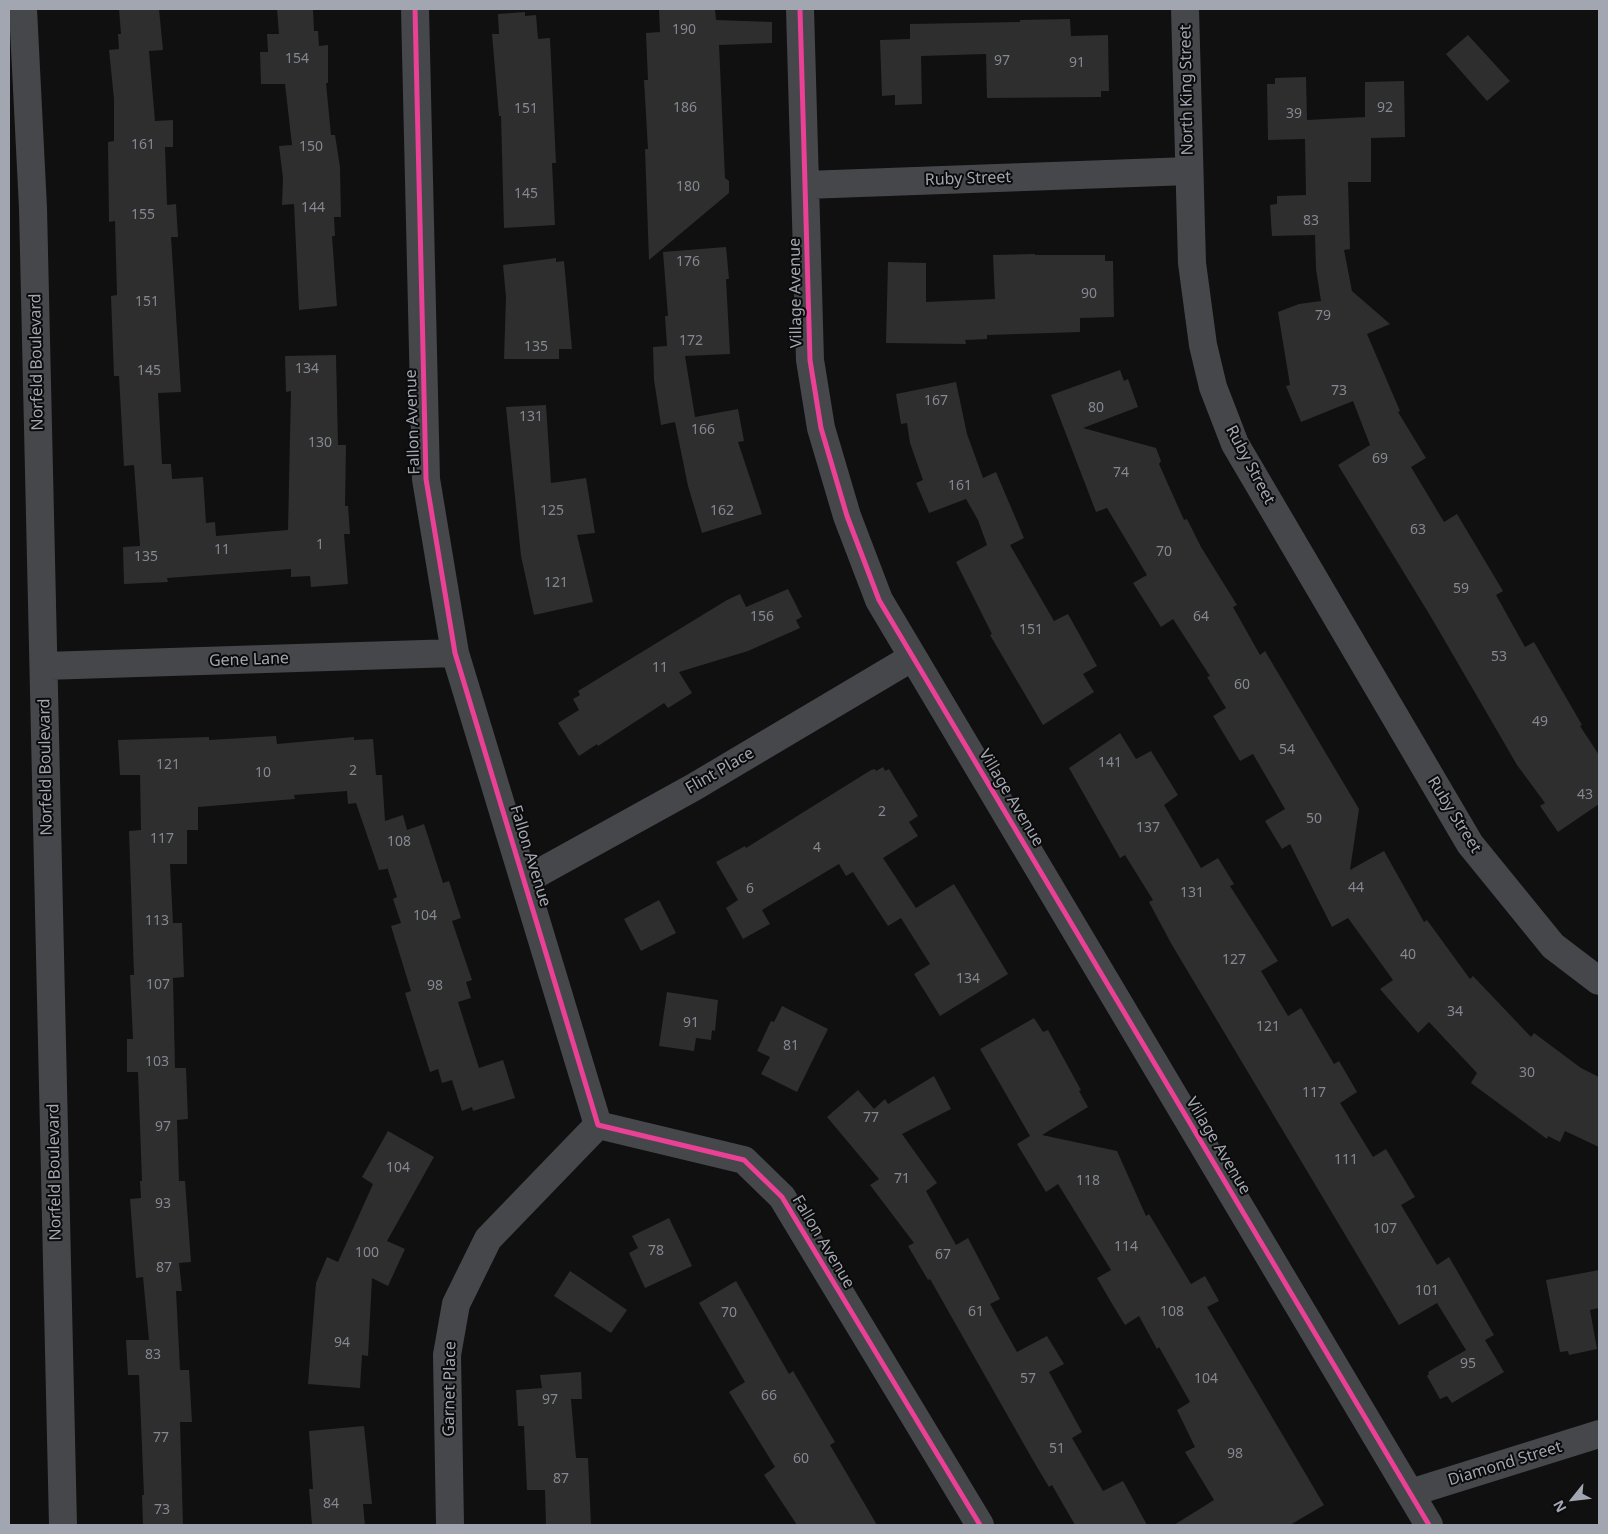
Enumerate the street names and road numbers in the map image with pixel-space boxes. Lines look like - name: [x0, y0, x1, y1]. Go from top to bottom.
- street label: North King Street: [1176, 24, 1198, 156]
- street label: Ruby Street: [925, 168, 1011, 190]
- street label: Village Avenue: [785, 238, 807, 348]
- street label: Norfeld Boulevard: [26, 293, 48, 431]
- street label: Fallon Avenue: [402, 369, 424, 475]
- street label: Ruby Street: [1221, 422, 1279, 508]
- street label: Gene Lane: [209, 649, 289, 671]
- street label: Norfeld Boulevard: [35, 698, 57, 836]
- street label: Flint Place: [682, 744, 758, 798]
- street label: Village Avenue: [974, 746, 1048, 850]
- street label: Ruby Street: [1423, 773, 1485, 857]
- street label: Fallon Avenue: [505, 803, 555, 909]
- street label: Village Avenue: [1181, 1094, 1255, 1198]
- street label: Norfeld Boulevard: [44, 1103, 66, 1241]
- street label: Fallon Avenue: [788, 1192, 858, 1292]
- street label: Garnet Place: [440, 1341, 460, 1437]
- street label: Diamond Street: [1446, 1438, 1564, 1490]

